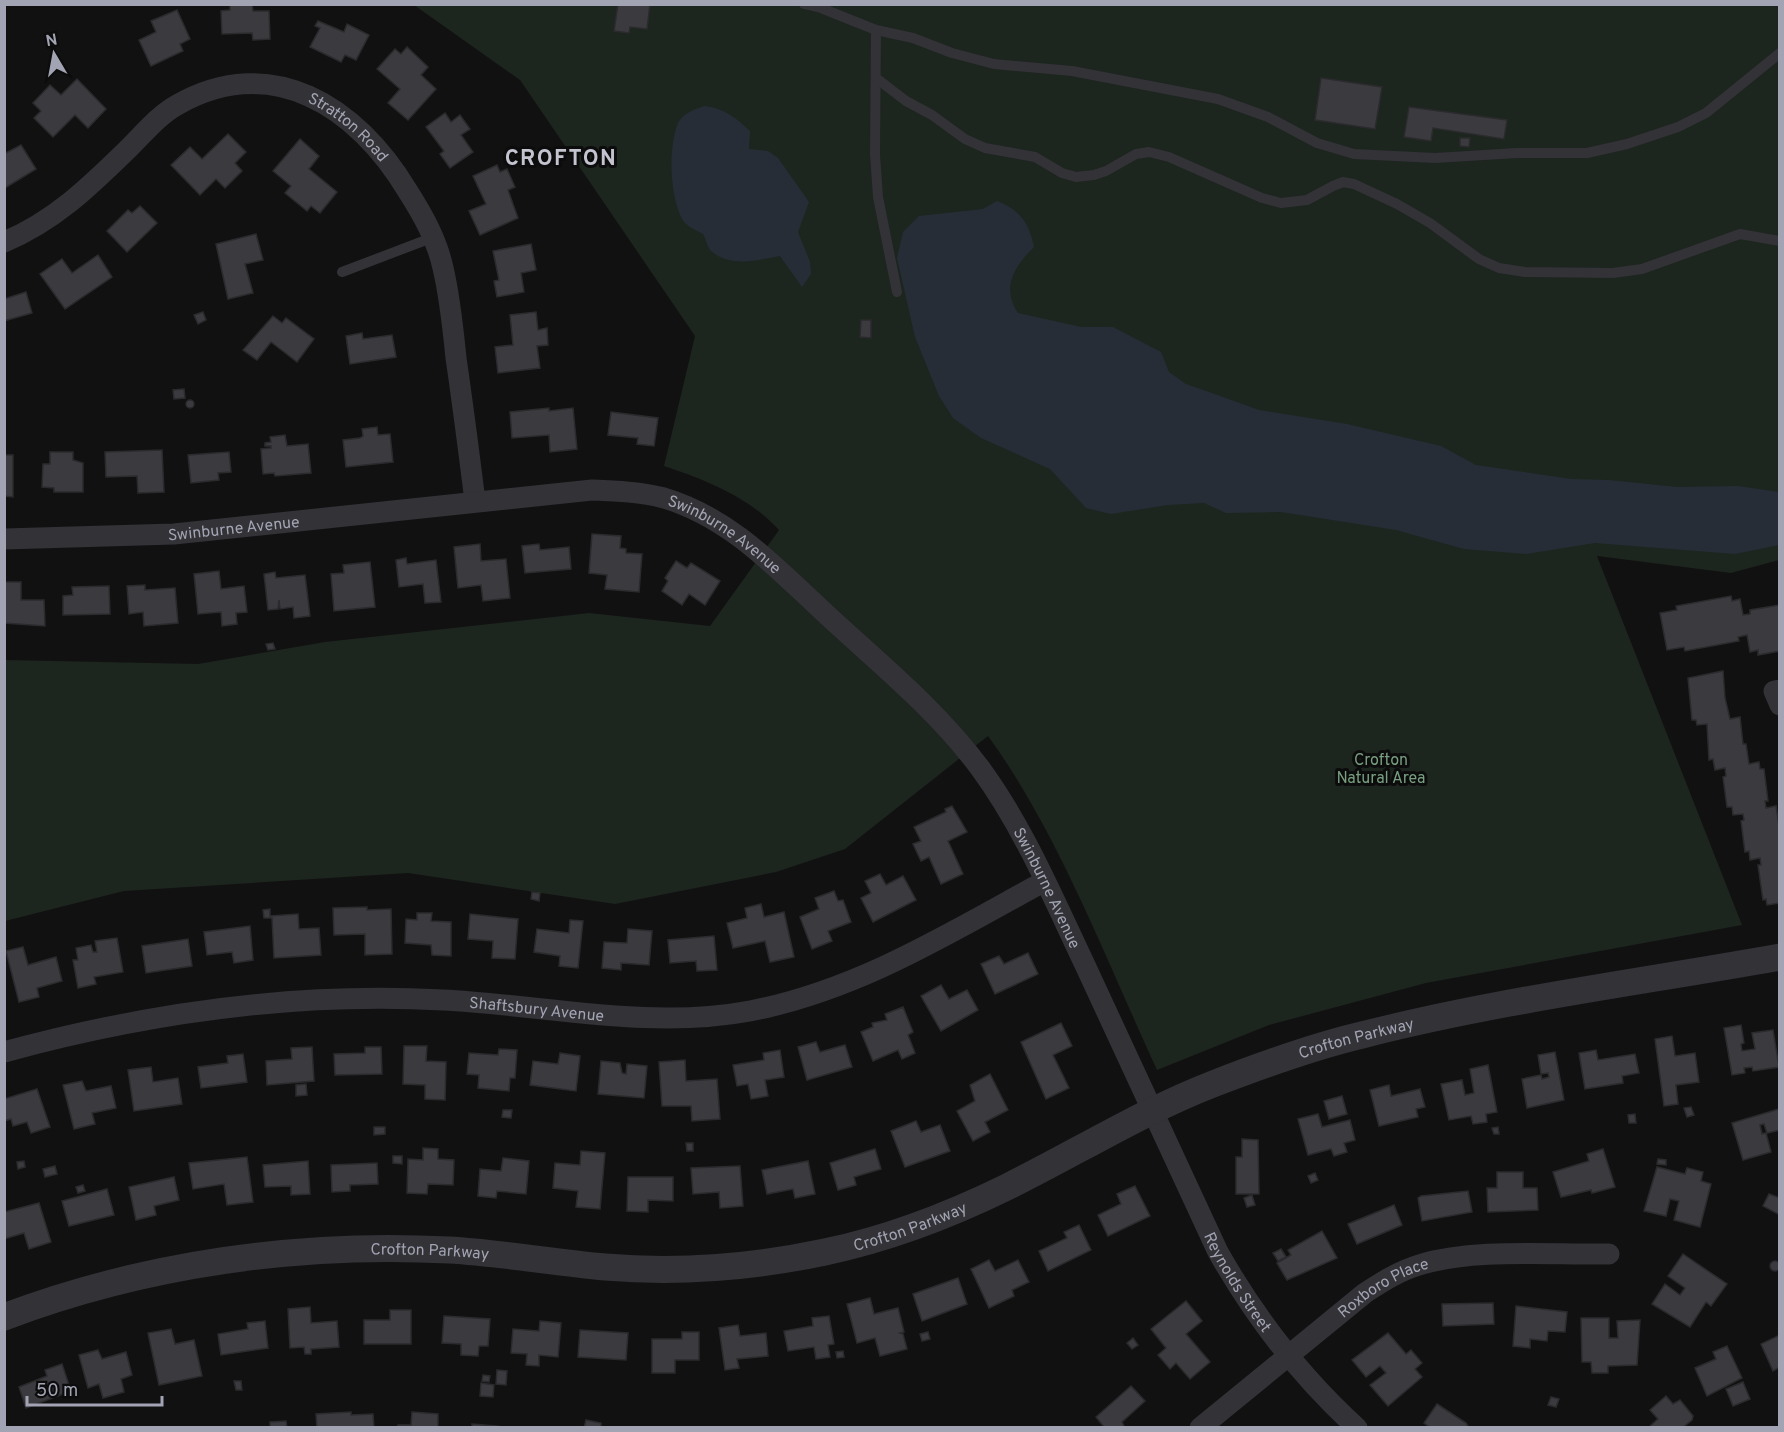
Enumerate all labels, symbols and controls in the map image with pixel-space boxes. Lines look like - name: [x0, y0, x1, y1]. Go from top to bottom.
- north arrow: [24, 24, 84, 84]
- text: N: [44, 30, 59, 52]
- street label: Stratton Road: [304, 89, 392, 167]
- district label: CROFTON: [505, 146, 617, 173]
- street label: Swinburne Avenue: [665, 492, 785, 579]
- street label: Swinburne Avenue: [167, 513, 301, 546]
- park label: Crofton Natural Area: [1336, 751, 1426, 789]
- street label: Swinburne Avenue: [1008, 824, 1084, 952]
- street label: Shaftsbury Avenue: [468, 994, 605, 1027]
- street label: Crofton Parkway: [1296, 1015, 1416, 1064]
- street label: Crofton Parkway: [851, 1199, 970, 1257]
- street label: Reynolds Street: [1198, 1229, 1275, 1337]
- street label: Crofton Parkway: [370, 1240, 490, 1265]
- street label: Roxboro Place: [1334, 1255, 1431, 1323]
- scale bar: [27, 1369, 162, 1407]
- text: 50 m: [36, 1380, 78, 1403]

